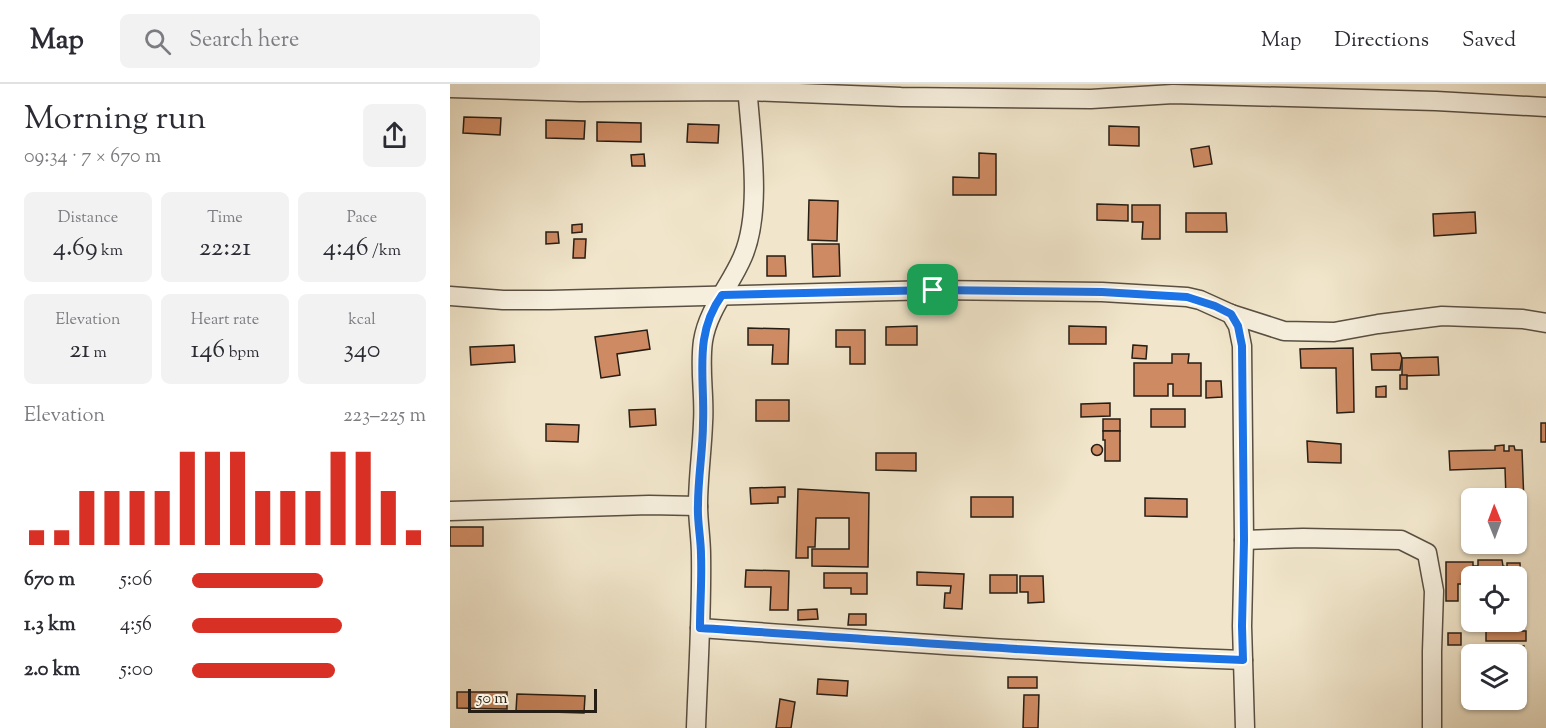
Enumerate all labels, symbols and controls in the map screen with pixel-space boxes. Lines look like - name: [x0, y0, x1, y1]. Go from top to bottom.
- search box: [120, 14, 540, 68]
- text: Map: [30, 21, 84, 61]
- icon: search: [141, 25, 174, 58]
- text: Search here: [189, 25, 299, 57]
- text: Map: [1261, 26, 1301, 56]
- text: Directions: [1334, 26, 1429, 56]
- text: Saved: [1462, 26, 1516, 56]
- text: Morning run: [24, 96, 206, 144]
- button: share: [363, 104, 426, 167]
- text: 09:34 · 7 × 670 m: [24, 143, 161, 172]
- text: Distance: [58, 207, 118, 230]
- text: Time: [207, 207, 243, 230]
- text: Pace: [347, 207, 377, 230]
- text: 4.69: [53, 230, 98, 267]
- text: 22:21: [199, 230, 251, 267]
- text: 4:46: [323, 230, 369, 267]
- text: km: [98, 240, 123, 263]
- text: /km: [369, 240, 401, 263]
- pin: [907, 264, 958, 315]
- icon: arrive: [916, 273, 949, 306]
- text: Elevation: [56, 309, 120, 332]
- text: Heart rate: [191, 309, 259, 332]
- text: kcal: [348, 309, 376, 332]
- text: 21: [69, 332, 90, 369]
- text: 146: [191, 332, 225, 369]
- text: 340: [343, 332, 381, 369]
- text: m: [90, 342, 107, 365]
- text: bpm: [225, 342, 259, 365]
- text: Elevation: [24, 402, 105, 431]
- text: 223–225 m: [343, 402, 426, 431]
- north arrow: [1461, 488, 1527, 554]
- map controls: [1461, 488, 1527, 710]
- text: 670 m: [24, 566, 75, 595]
- text: 5:06: [120, 566, 152, 595]
- button: locate: [1461, 566, 1527, 632]
- text: 1.3 km: [24, 611, 76, 640]
- text: 4:56: [120, 611, 152, 640]
- button: layers: [1461, 644, 1527, 710]
- text: 2.0 km: [24, 656, 80, 685]
- text: 5:00: [120, 656, 153, 685]
- scale bar: [468, 686, 597, 714]
- text: 50 m: [477, 688, 508, 711]

